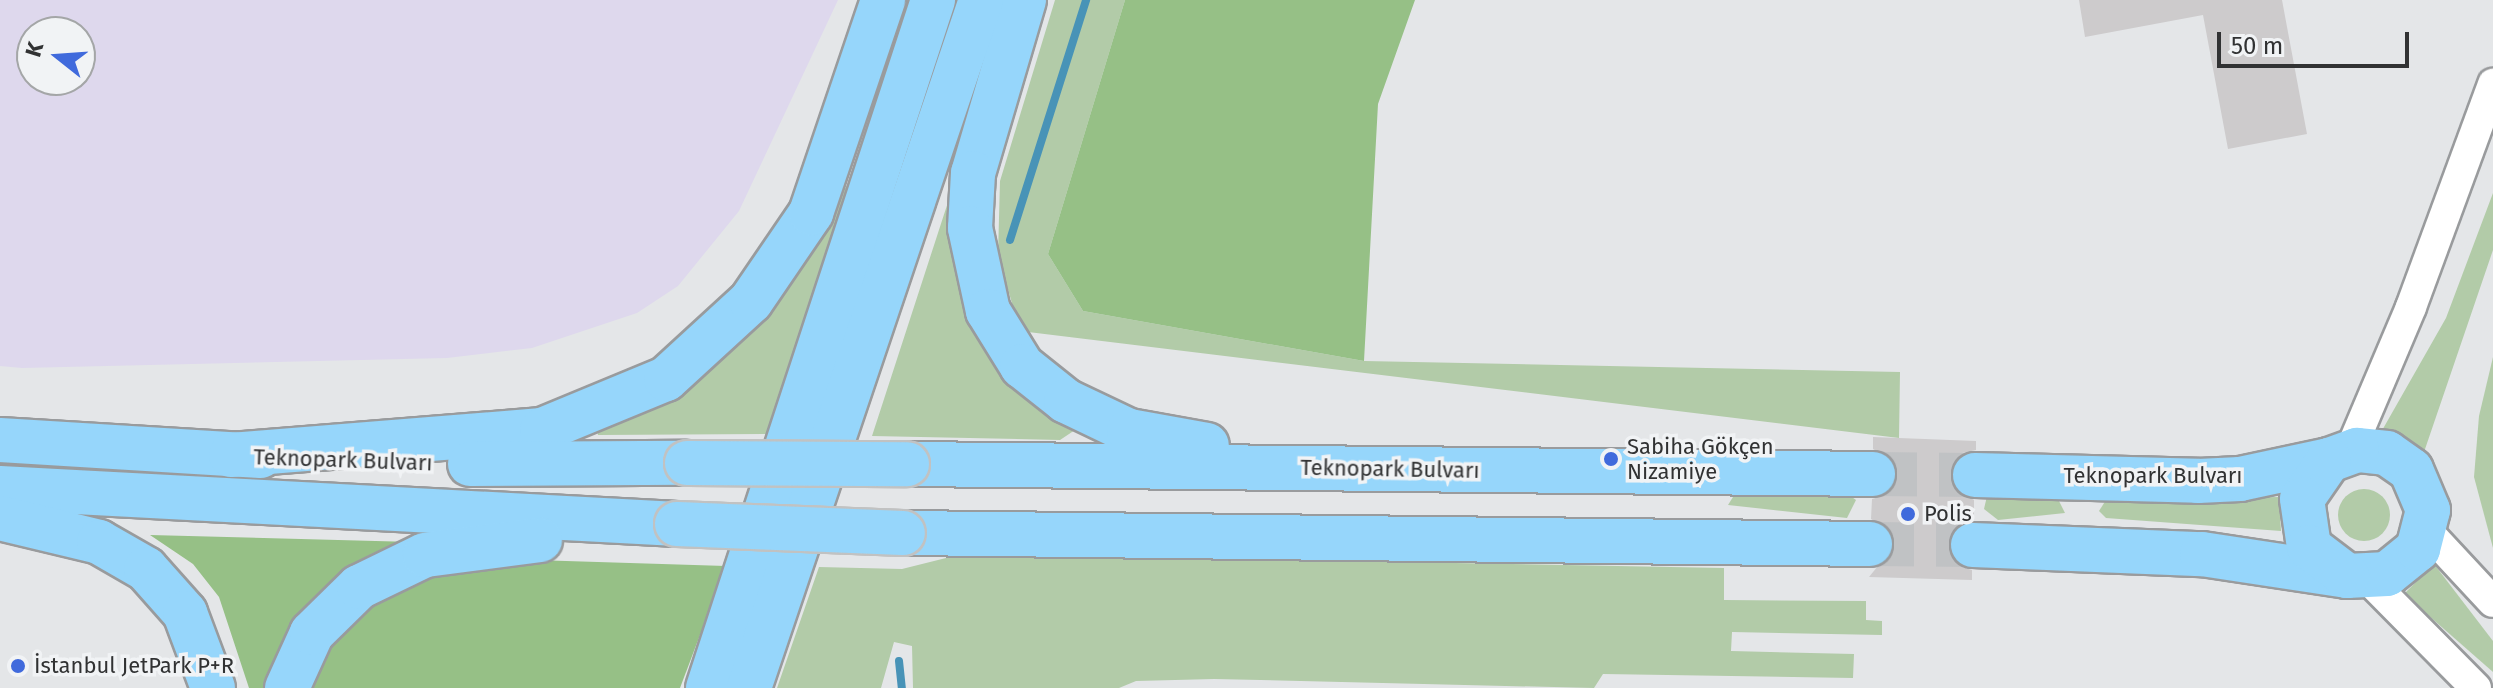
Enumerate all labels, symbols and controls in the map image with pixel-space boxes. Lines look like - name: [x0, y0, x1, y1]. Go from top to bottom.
- north arrow: [16, 16, 96, 96]
- scale bar: [2221, 16, 2413, 66]
- text: 50 m: [2231, 32, 2283, 60]
- text: K: [20, 39, 49, 60]
- place label: Sabiha Gökçen Nizamiye: [1627, 433, 1774, 484]
- street label: Teknopark Bulvarı: [253, 444, 433, 476]
- marker: Sabiha Gökçen Nizamiye: [1602, 450, 1620, 468]
- street label: Teknopark Bulvarı: [1300, 454, 1480, 484]
- street label: Teknopark Bulvarı: [2063, 463, 2243, 489]
- place label: Polis: [1924, 501, 1972, 527]
- marker: Polis: [1899, 505, 1917, 523]
- place label: İstanbul JetPark P+R: [34, 653, 234, 679]
- marker: İstanbul JetPark P+R: [9, 657, 27, 675]

